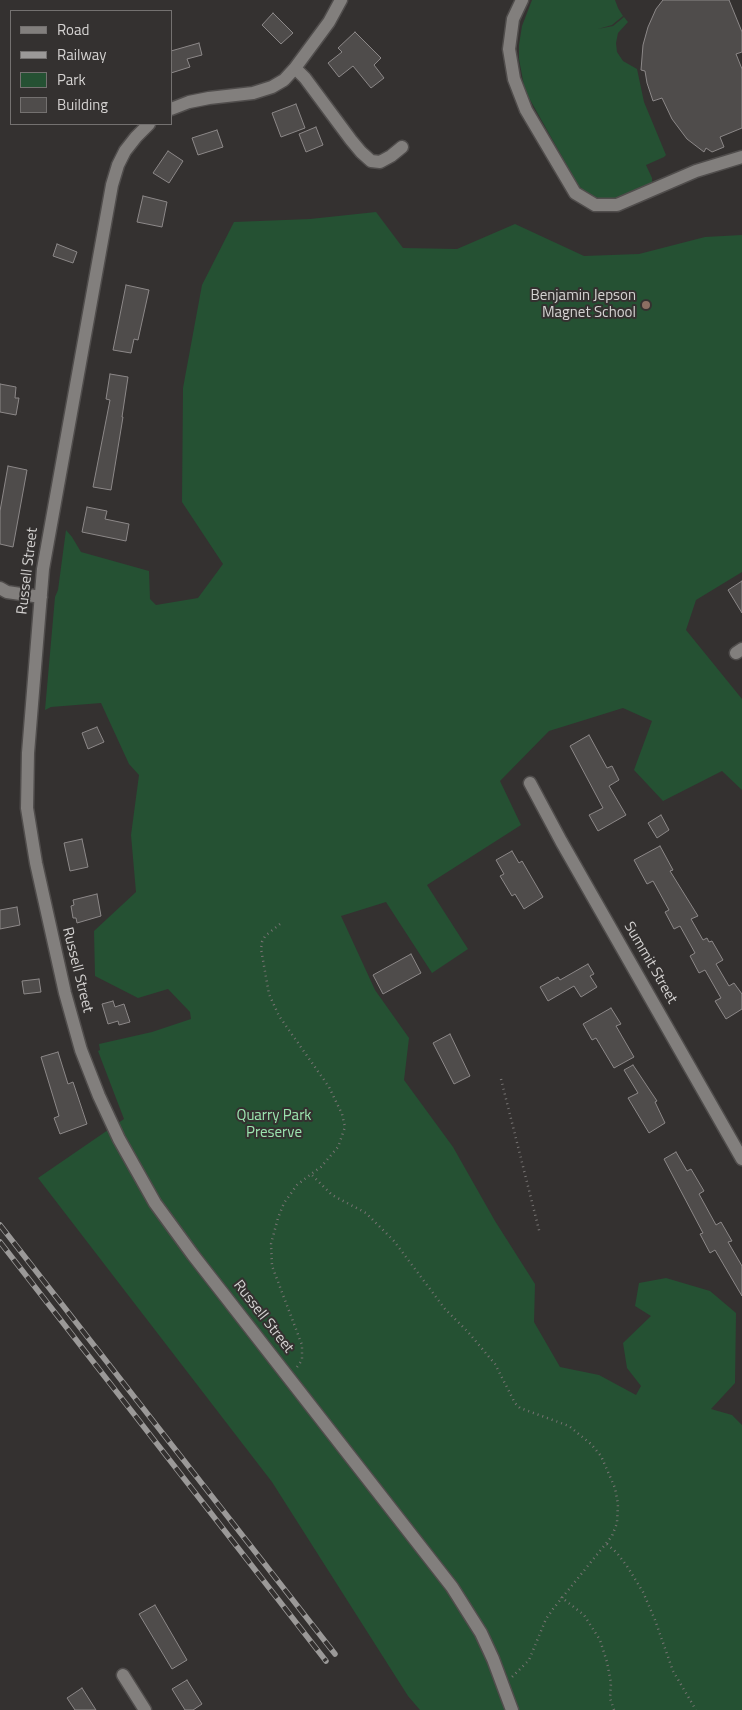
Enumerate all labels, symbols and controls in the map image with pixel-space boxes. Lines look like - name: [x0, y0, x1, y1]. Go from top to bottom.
- legend: [10, 10, 172, 125]
- text: Road: [57, 18, 89, 41]
- text: Railway: [57, 43, 107, 66]
- text: Park: [57, 68, 86, 91]
- text: Building: [57, 93, 108, 116]
- place label: Benjamin Jepson Magnet School: [530, 287, 636, 322]
- marker: Benjamin Jepson Magnet School: [640, 299, 652, 311]
- street label: Russell Street: [14, 526, 42, 616]
- street label: Summit Street: [619, 919, 681, 1007]
- street label: Russell Street: [58, 925, 96, 1015]
- park label: Quarry Park Preserve: [236, 1107, 312, 1142]
- street label: Russell Street: [229, 1277, 297, 1357]

